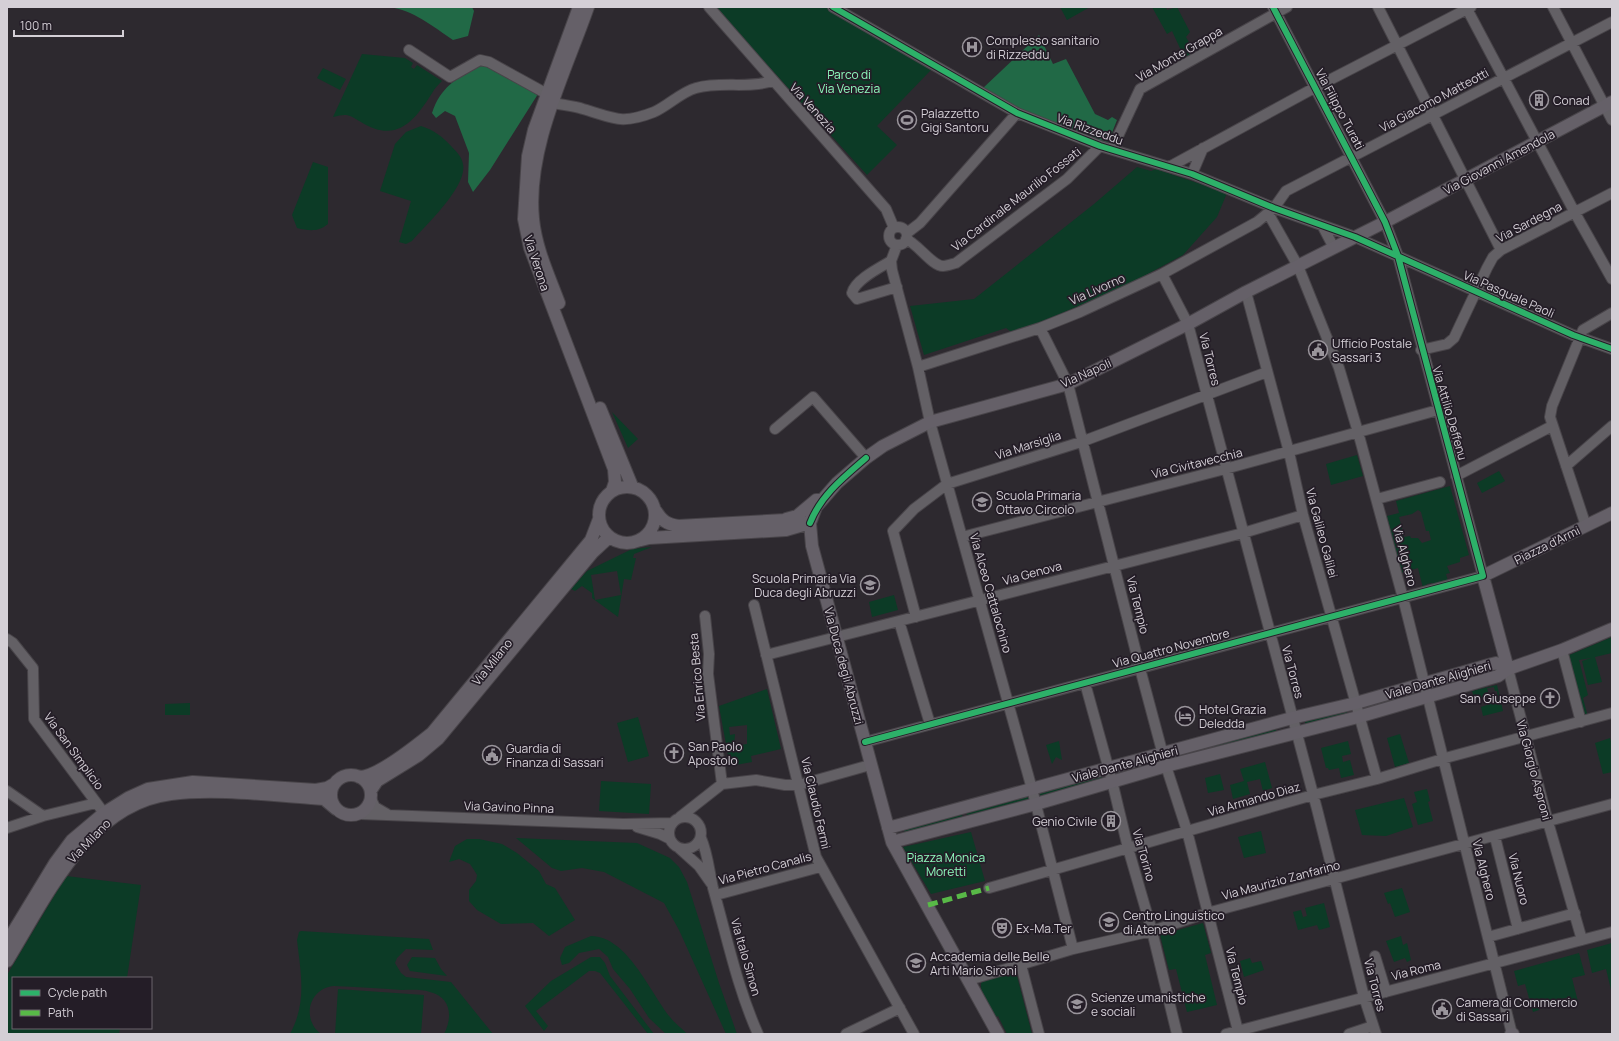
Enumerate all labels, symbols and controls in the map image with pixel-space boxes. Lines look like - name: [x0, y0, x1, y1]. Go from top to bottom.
- scale bar: [14, 12, 123, 38]
- text: 100 m: [20, 17, 52, 34]
- street label: Via Monte Grappa: [1133, 22, 1225, 86]
- place label: Complesso sanitario di Rizzeddu: [986, 32, 1099, 63]
- hospital icon: Complesso sanitario di Rizzeddu: [961, 36, 983, 58]
- street label: Via Giacomo Matteotti: [1376, 64, 1492, 136]
- park label: Parco di Via Venezia: [818, 66, 880, 97]
- street label: Via Filippo Turati: [1312, 66, 1368, 152]
- street label: Via Venezia: [786, 79, 840, 137]
- building icon: Conad: [1528, 89, 1550, 111]
- place label: Conad: [1553, 92, 1590, 109]
- place label: Palazzetto Gigi Santoru: [921, 105, 989, 136]
- sports icon: Palazzetto Gigi Santoru: [896, 109, 918, 131]
- street label: Via Rizzeddu: [1054, 109, 1126, 149]
- street label: Via Giovanni Amendola: [1440, 125, 1558, 199]
- street label: Via Cardinale Maurilio Fossati: [948, 143, 1084, 255]
- street label: Via Sardegna: [1493, 198, 1565, 246]
- street label: Via Verona: [520, 233, 554, 293]
- street label: Via Pasquale Paoli: [1461, 266, 1557, 322]
- street label: Via Livorno: [1066, 269, 1128, 309]
- street label: Via Torres: [1195, 331, 1225, 387]
- place label: Ufficio Postale Sassari 3: [1332, 335, 1412, 366]
- public building icon: Ufficio Postale Sassari 3: [1307, 339, 1329, 361]
- street label: Via Napoli: [1058, 354, 1114, 392]
- street label: Via Attilio Deffenu: [1428, 364, 1472, 462]
- street label: Via Marsiglia: [993, 426, 1063, 464]
- street label: Via Civitavecchia: [1150, 444, 1244, 482]
- street label: Via Galileo Galilei: [1302, 486, 1342, 580]
- place label: Scuola Primaria Ottavo Circolo: [996, 487, 1081, 518]
- school or university icon: Scuola Primaria Ottavo Circolo: [971, 491, 993, 513]
- street label: Piazza d'Armi: [1511, 522, 1583, 568]
- street label: Via Alghero: [1389, 524, 1421, 588]
- street label: Via Alceo Cattalochino: [966, 531, 1016, 655]
- street label: Via Genova: [1001, 557, 1063, 589]
- place label: Scuola Primaria Via Duca degli Abruzzi: [752, 570, 856, 601]
- school or university icon: Scuola Primaria Via Duca degli Abruzzi: [859, 574, 881, 596]
- street label: Via Tempio: [1123, 574, 1153, 636]
- street label: Via Duca degli Abruzzi: [820, 606, 868, 726]
- street label: Via Quattro Novembre: [1111, 624, 1231, 672]
- street label: Via Enrico Besta: [685, 632, 709, 722]
- street label: Via Milano: [468, 635, 516, 689]
- street label: Via Torres: [1278, 644, 1308, 700]
- street label: Viale Dante Alighieri: [1383, 657, 1493, 703]
- church icon: San Giuseppe: [1539, 687, 1561, 709]
- place label: San Giuseppe: [1460, 690, 1536, 707]
- place label: Hotel Grazia Deledda: [1199, 701, 1266, 732]
- hotel icon: Hotel Grazia Deledda: [1174, 705, 1196, 727]
- street label: Via San Simplicio: [40, 709, 108, 793]
- street label: Via Giorgio Asproni: [1512, 718, 1556, 822]
- place label: San Paolo Apostolo: [688, 738, 742, 769]
- place label: Guardia di Finanza di Sassari: [506, 740, 604, 771]
- church icon: San Paolo Apostolo: [663, 742, 685, 764]
- street label: Viale Dante Alighieri: [1070, 742, 1180, 786]
- public building icon: Guardia di Finanza di Sassari: [481, 744, 503, 766]
- street label: Via Claudio Fermi: [797, 755, 835, 851]
- street label: Via Armando Diaz: [1206, 778, 1302, 820]
- street label: Via Gavino Pinna: [464, 797, 554, 817]
- building icon: Genio Civile: [1100, 810, 1122, 832]
- place label: Genio Civile: [1032, 813, 1097, 830]
- street label: Via Milano: [64, 815, 114, 867]
- street label: Via Torino: [1128, 827, 1160, 883]
- street label: Via Alghero: [1468, 838, 1500, 902]
- street label: Via Pietro Canalis: [717, 847, 813, 889]
- park label: Piazza Monica Moretti: [907, 849, 985, 880]
- street label: Via Nuoro: [1504, 851, 1534, 907]
- street label: Via Maurizio Zanfarino: [1220, 856, 1342, 904]
- place label: Centro Linguistico di Ateneo: [1123, 907, 1225, 938]
- school or university icon: Centro Linguistico di Ateneo: [1098, 911, 1120, 933]
- street label: Via Italo Simon: [727, 916, 765, 998]
- theatre icon: Ex-Ma.Ter: [991, 917, 1013, 939]
- place label: Ex-Ma.Ter: [1016, 920, 1072, 937]
- street label: Via Tempio: [1222, 945, 1252, 1007]
- place label: Accademia delle Belle Arti Mario Sironi: [930, 948, 1049, 979]
- school or university icon: Accademia delle Belle Arti Mario Sironi: [905, 952, 927, 974]
- street label: Via Roma: [1389, 956, 1443, 984]
- street label: Via Torres: [1360, 957, 1390, 1013]
- legend: [12, 977, 152, 1029]
- text: Cycle path: [48, 984, 107, 1001]
- place label: Scienze umanistiche e sociali: [1091, 989, 1206, 1020]
- school or university icon: Scienze umanistiche e sociali: [1066, 993, 1088, 1015]
- place label: Camera di Commercio di Sassari: [1456, 994, 1577, 1025]
- public building icon: Camera di Commercio di Sassari: [1431, 998, 1453, 1020]
- text: Path: [48, 1004, 74, 1021]

